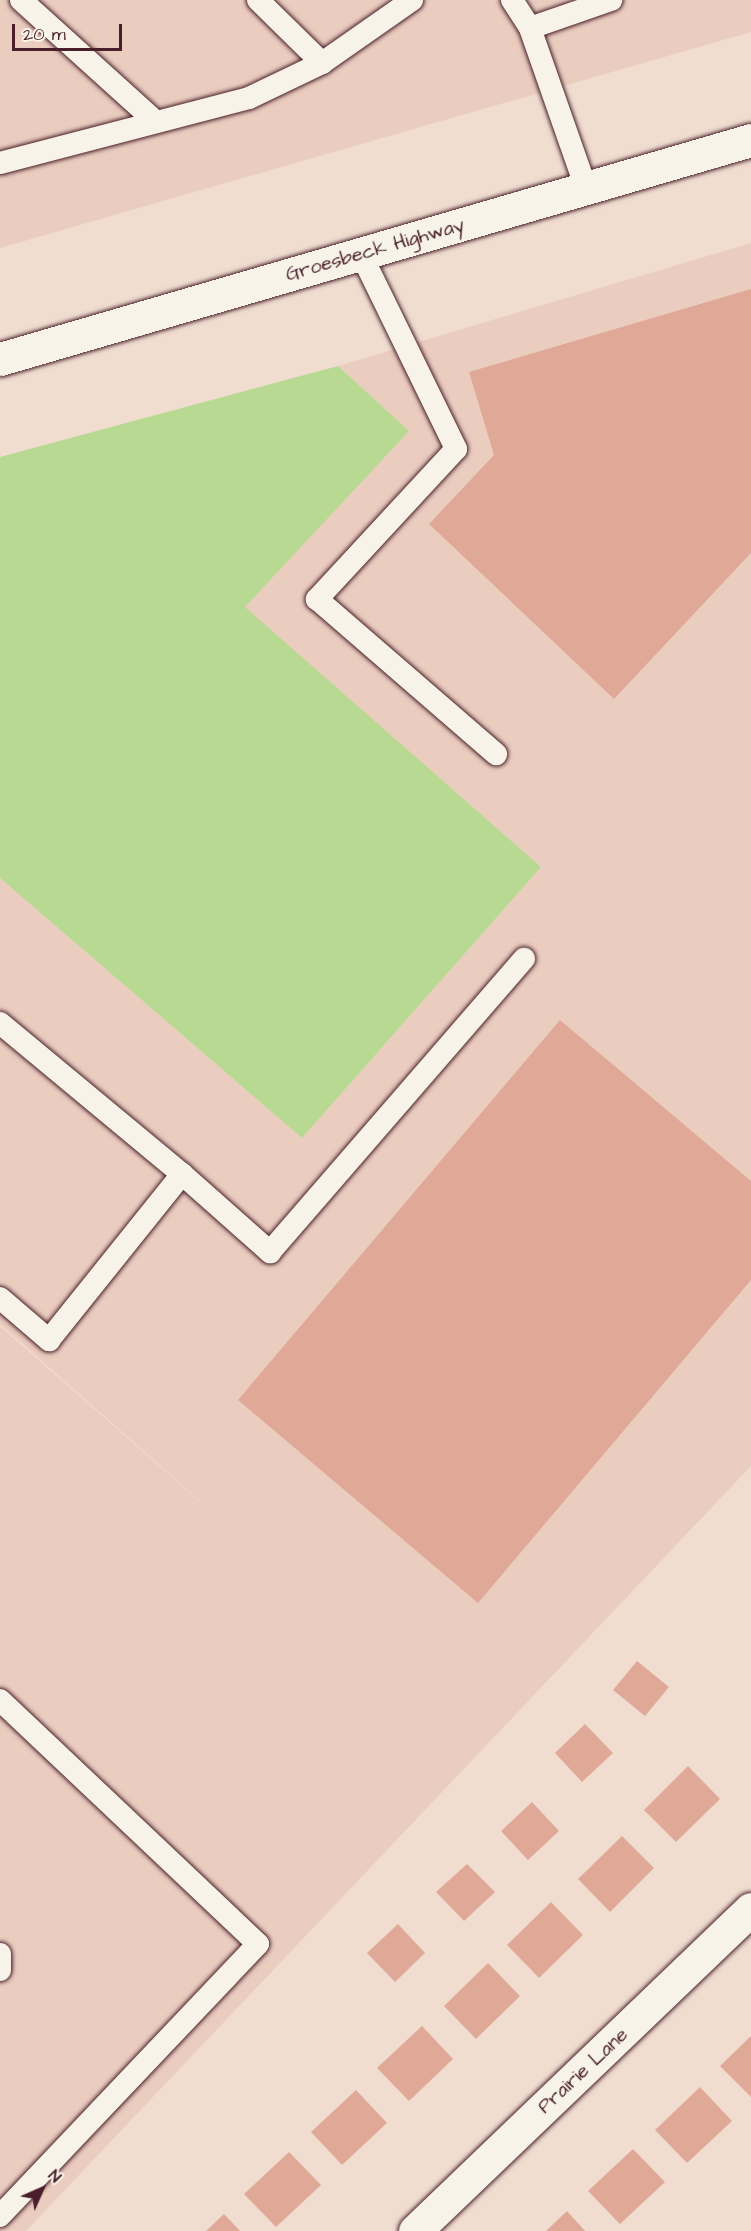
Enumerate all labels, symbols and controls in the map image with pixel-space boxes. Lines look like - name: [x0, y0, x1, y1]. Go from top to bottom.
- scale bar: [15, 12, 124, 50]
- text: 20 m: [23, 22, 66, 47]
- street label: Groesbeck Highway: [283, 213, 467, 287]
- street label: Prairie Lane: [533, 2023, 633, 2119]
- north arrow: [12, 2159, 72, 2219]
- text: N: [43, 2165, 66, 2188]

